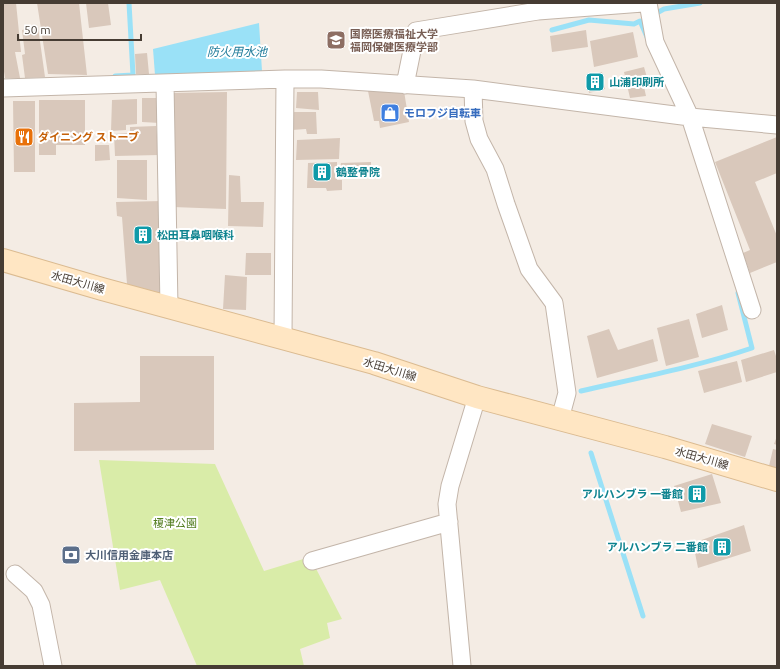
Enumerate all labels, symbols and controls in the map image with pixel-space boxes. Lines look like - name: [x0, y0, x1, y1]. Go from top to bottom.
- scale bar: [18, 16, 141, 42]
- text: 50 m: [24, 23, 51, 36]
- place label: 国際医療福祉大学 福岡保健医療学部: [350, 28, 438, 53]
- school or university icon: 国際医療福祉大学 福岡保健医療学部: [325, 29, 347, 51]
- water label: 防火用水池: [207, 45, 268, 58]
- building icon: 山浦印刷所: [584, 71, 606, 93]
- place label: 山浦印刷所: [609, 76, 664, 88]
- shop icon: モロフジ自転車: [379, 102, 401, 124]
- place label: モロフジ自転車: [404, 107, 481, 119]
- restaurant icon: ダイニング ストーブ: [13, 126, 35, 148]
- place label: ダイニング ストーブ: [38, 131, 139, 143]
- building icon: 鶴整骨院: [311, 161, 333, 183]
- place label: 鶴整骨院: [335, 166, 380, 178]
- building icon: 松田耳鼻咽喉科: [132, 224, 154, 246]
- place label: 松田耳鼻咽喉科: [157, 229, 234, 241]
- street label: 水田大川線: [50, 269, 106, 295]
- street label: 水田大川線: [362, 355, 418, 383]
- street label: 水田大川線: [674, 445, 730, 471]
- building icon: アルハンブラ 一番館: [686, 483, 708, 505]
- place label: アルハンブラ 一番館: [582, 488, 683, 500]
- park label: 榎津公園: [153, 517, 197, 529]
- building icon: アルハンブラ 二番館: [711, 536, 733, 558]
- place label: アルハンブラ 二番館: [607, 541, 708, 553]
- bank icon: 大川信用金庫本店: [60, 544, 82, 566]
- place label: 大川信用金庫本店: [85, 549, 173, 561]

